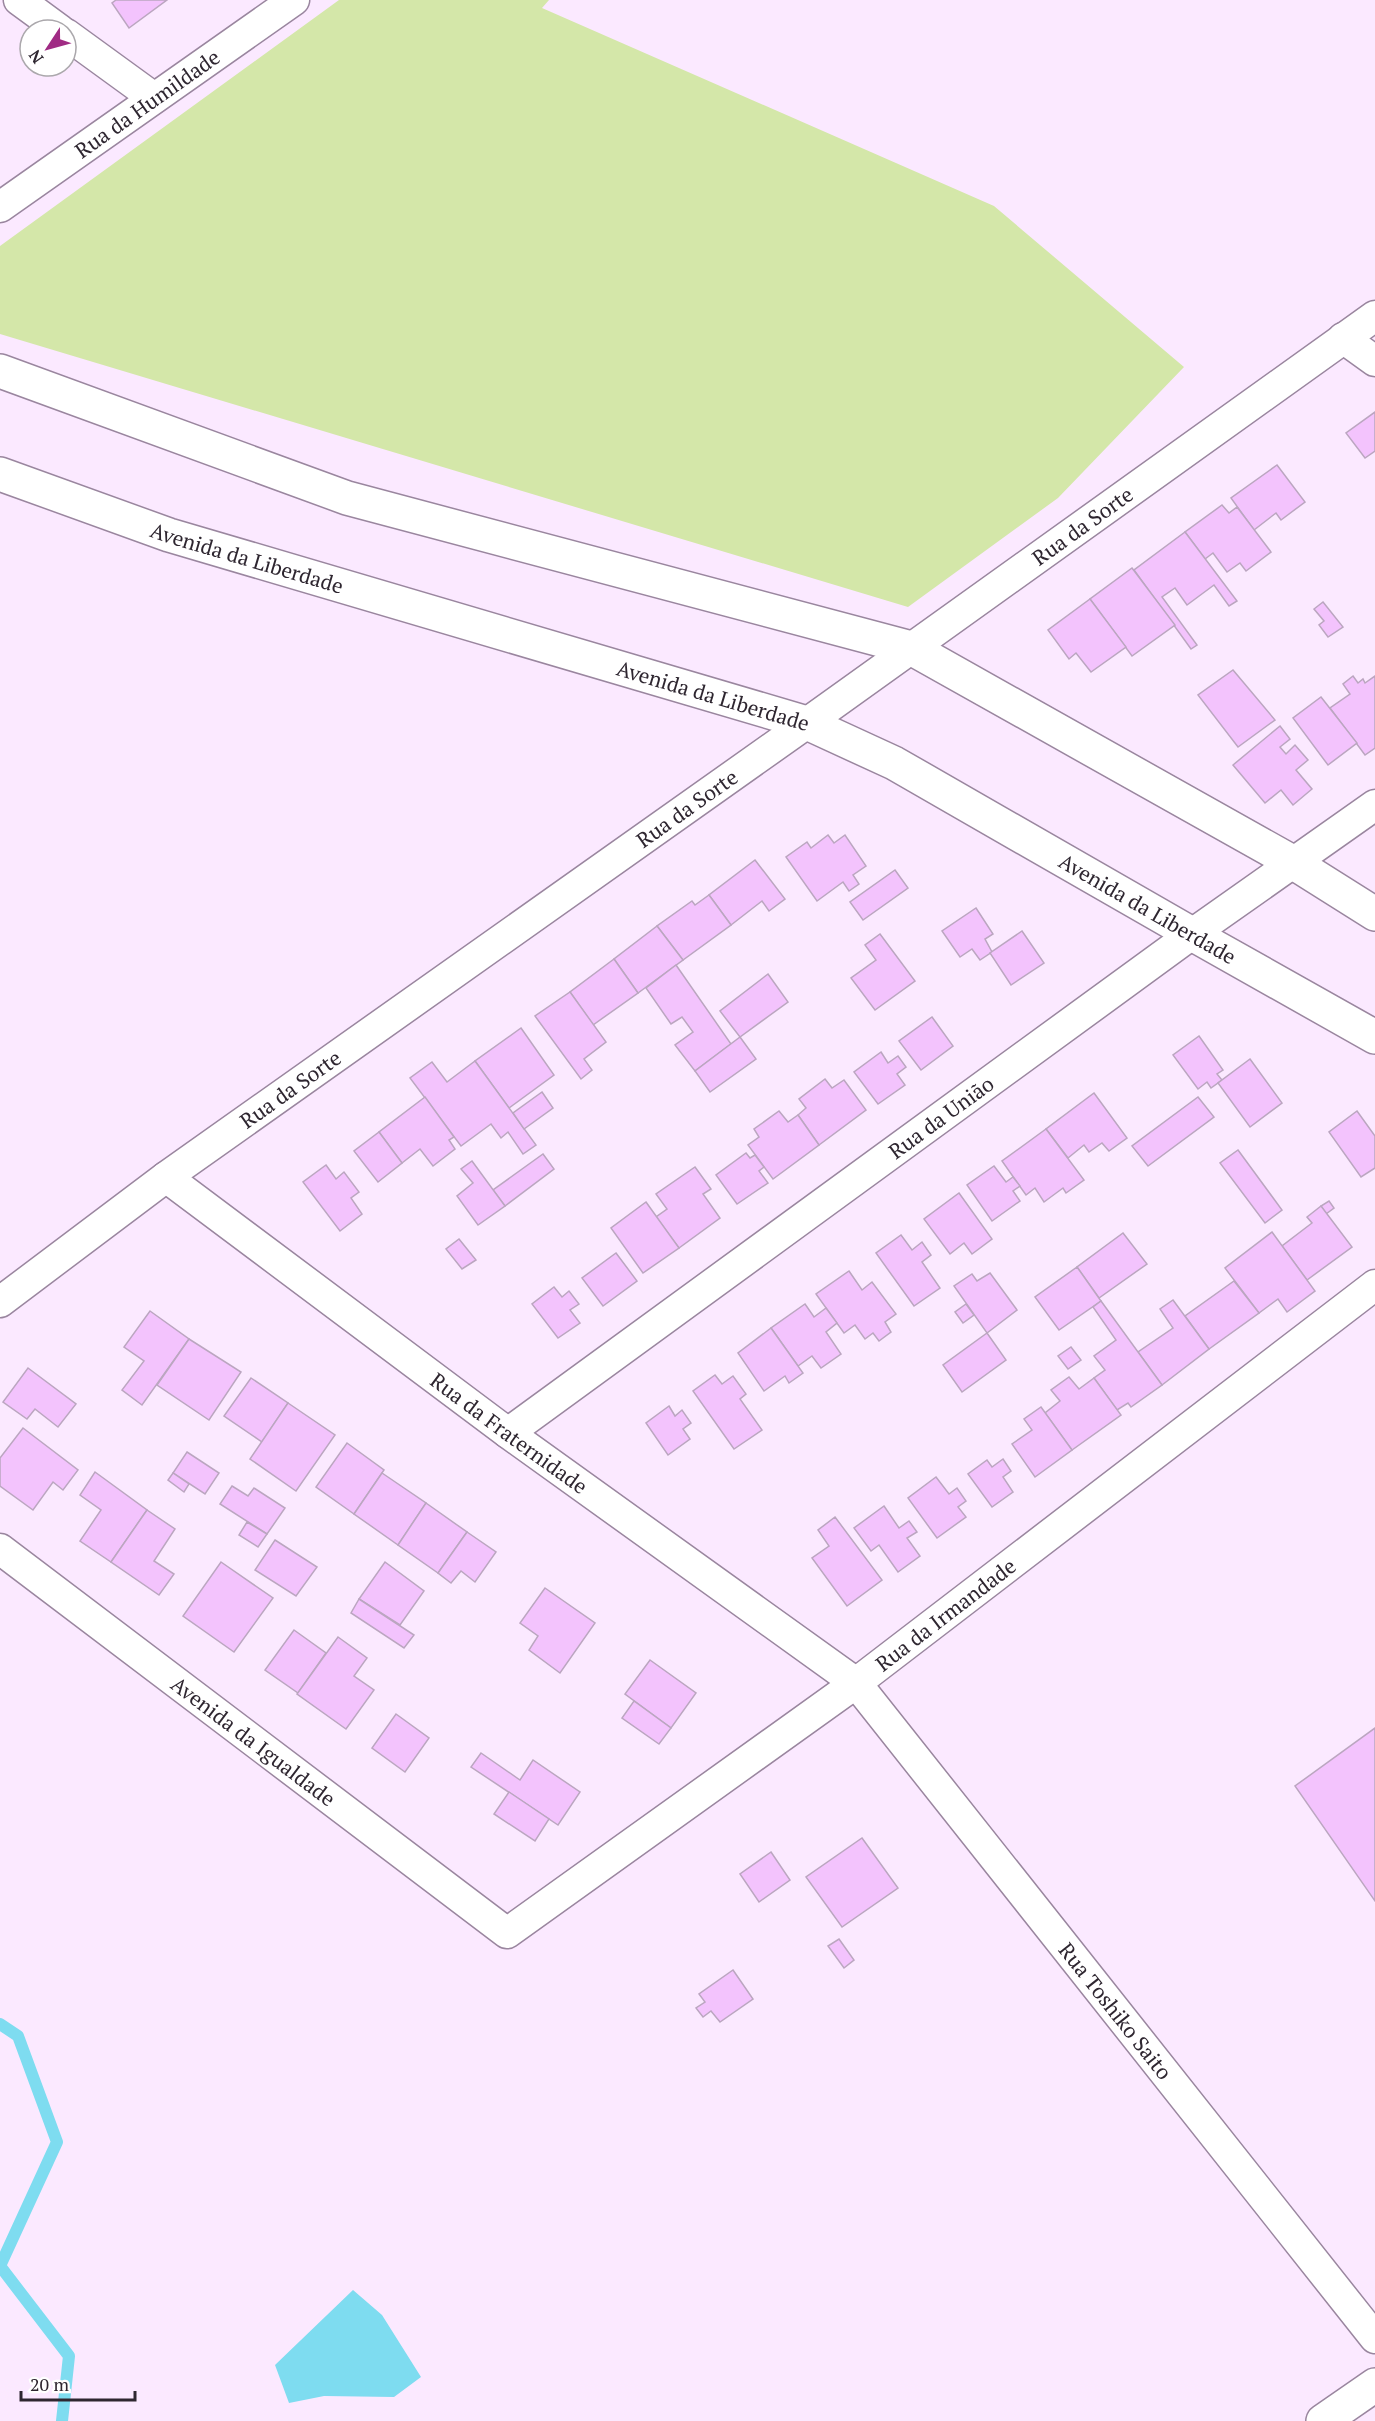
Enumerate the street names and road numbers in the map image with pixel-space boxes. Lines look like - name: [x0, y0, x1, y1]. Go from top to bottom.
- street label: Rua da Humildade: [69, 43, 225, 164]
- street label: Rua da Sorte: [1026, 480, 1138, 571]
- street label: Avenida da Liberdade: [147, 516, 347, 600]
- street label: Avenida da Liberdade: [613, 654, 813, 737]
- street label: Rua da Sorte: [631, 763, 743, 854]
- street label: Avenida da Liberdade: [1054, 847, 1241, 970]
- street label: Rua da Sorte: [234, 1044, 346, 1135]
- street label: Rua da União: [883, 1069, 999, 1165]
- street label: Rua da Fraternidade: [425, 1366, 593, 1500]
- street label: Rua da Irmandade: [870, 1552, 1021, 1677]
- street label: Avenida da Igualdade: [166, 1670, 341, 1812]
- street label: Rua Toshiko Saito: [1053, 1937, 1179, 2085]

